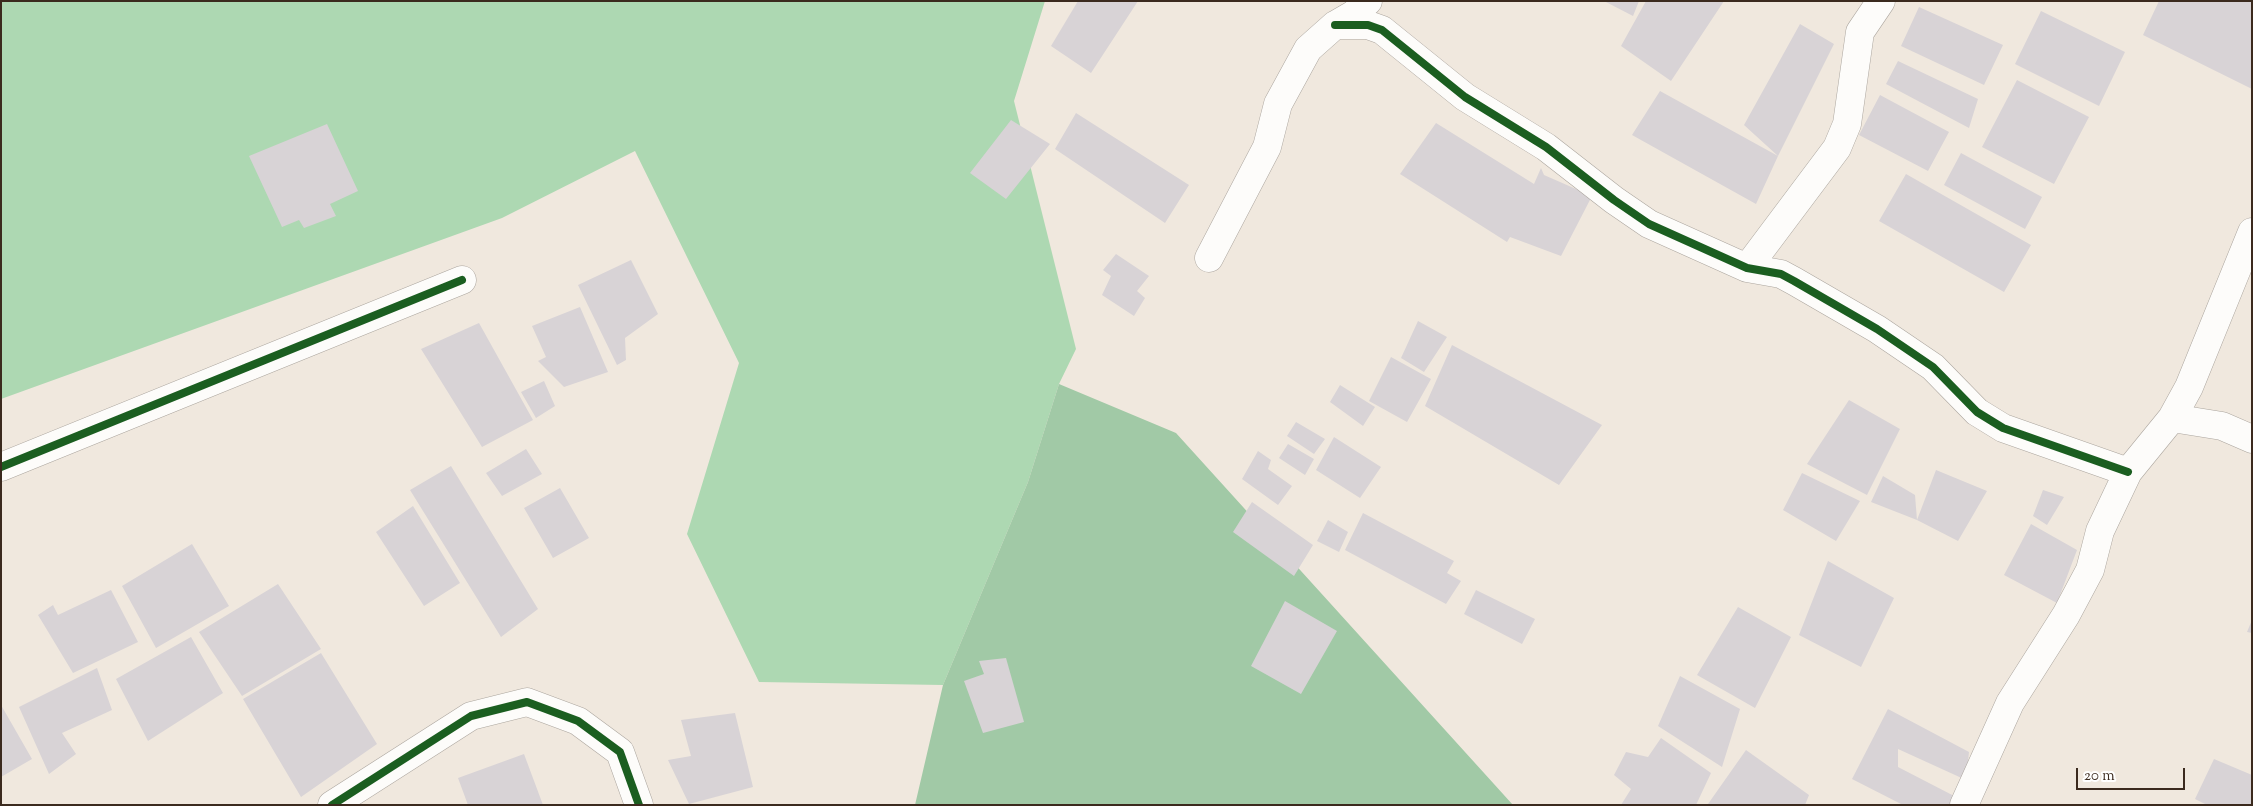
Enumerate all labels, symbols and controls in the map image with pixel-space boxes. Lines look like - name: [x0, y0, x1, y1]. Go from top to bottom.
- scale bar: [2078, 758, 2187, 790]
- text: 20 m: [2084, 766, 2115, 787]

